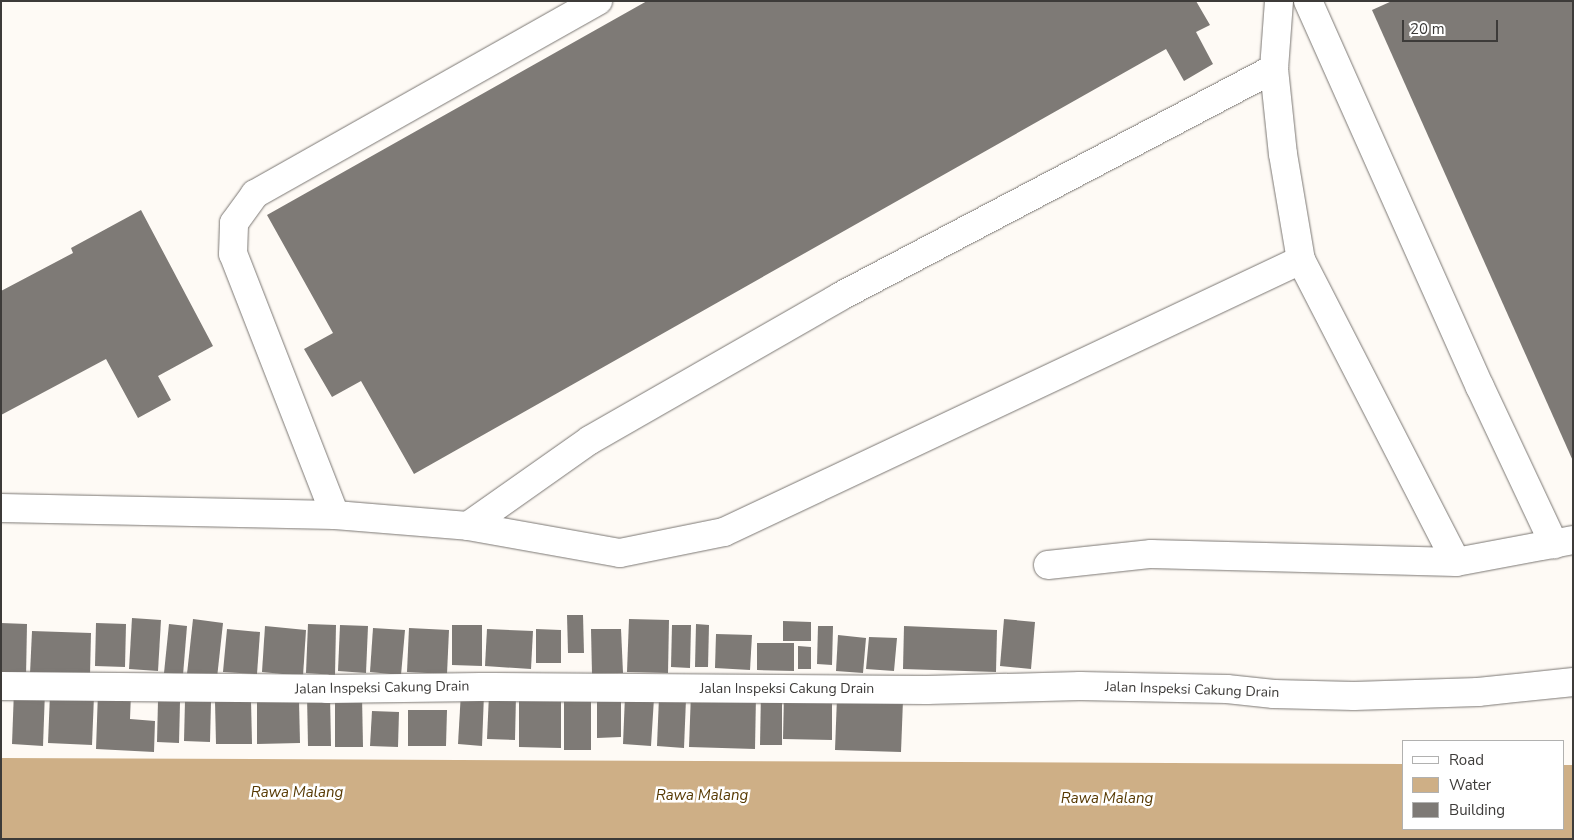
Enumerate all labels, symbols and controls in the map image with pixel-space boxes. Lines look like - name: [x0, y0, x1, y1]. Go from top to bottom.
- scale bar: [1404, 10, 1500, 42]
- text: 20 m: [1410, 19, 1445, 39]
- street label: Jalan Inspeksi Cakung Drain: [295, 678, 469, 698]
- street label: Jalan Inspeksi Cakung Drain: [1104, 679, 1280, 701]
- street label: Jalan Inspeksi Cakung Drain: [700, 681, 874, 697]
- legend: [1402, 740, 1564, 830]
- text: Road: [1449, 750, 1484, 770]
- text: Water: [1449, 775, 1491, 795]
- water label: Rawa Malang: [251, 784, 343, 802]
- water label: Rawa Malang: [656, 787, 748, 805]
- water label: Rawa Malang: [1061, 790, 1153, 808]
- text: Building: [1449, 800, 1505, 820]

